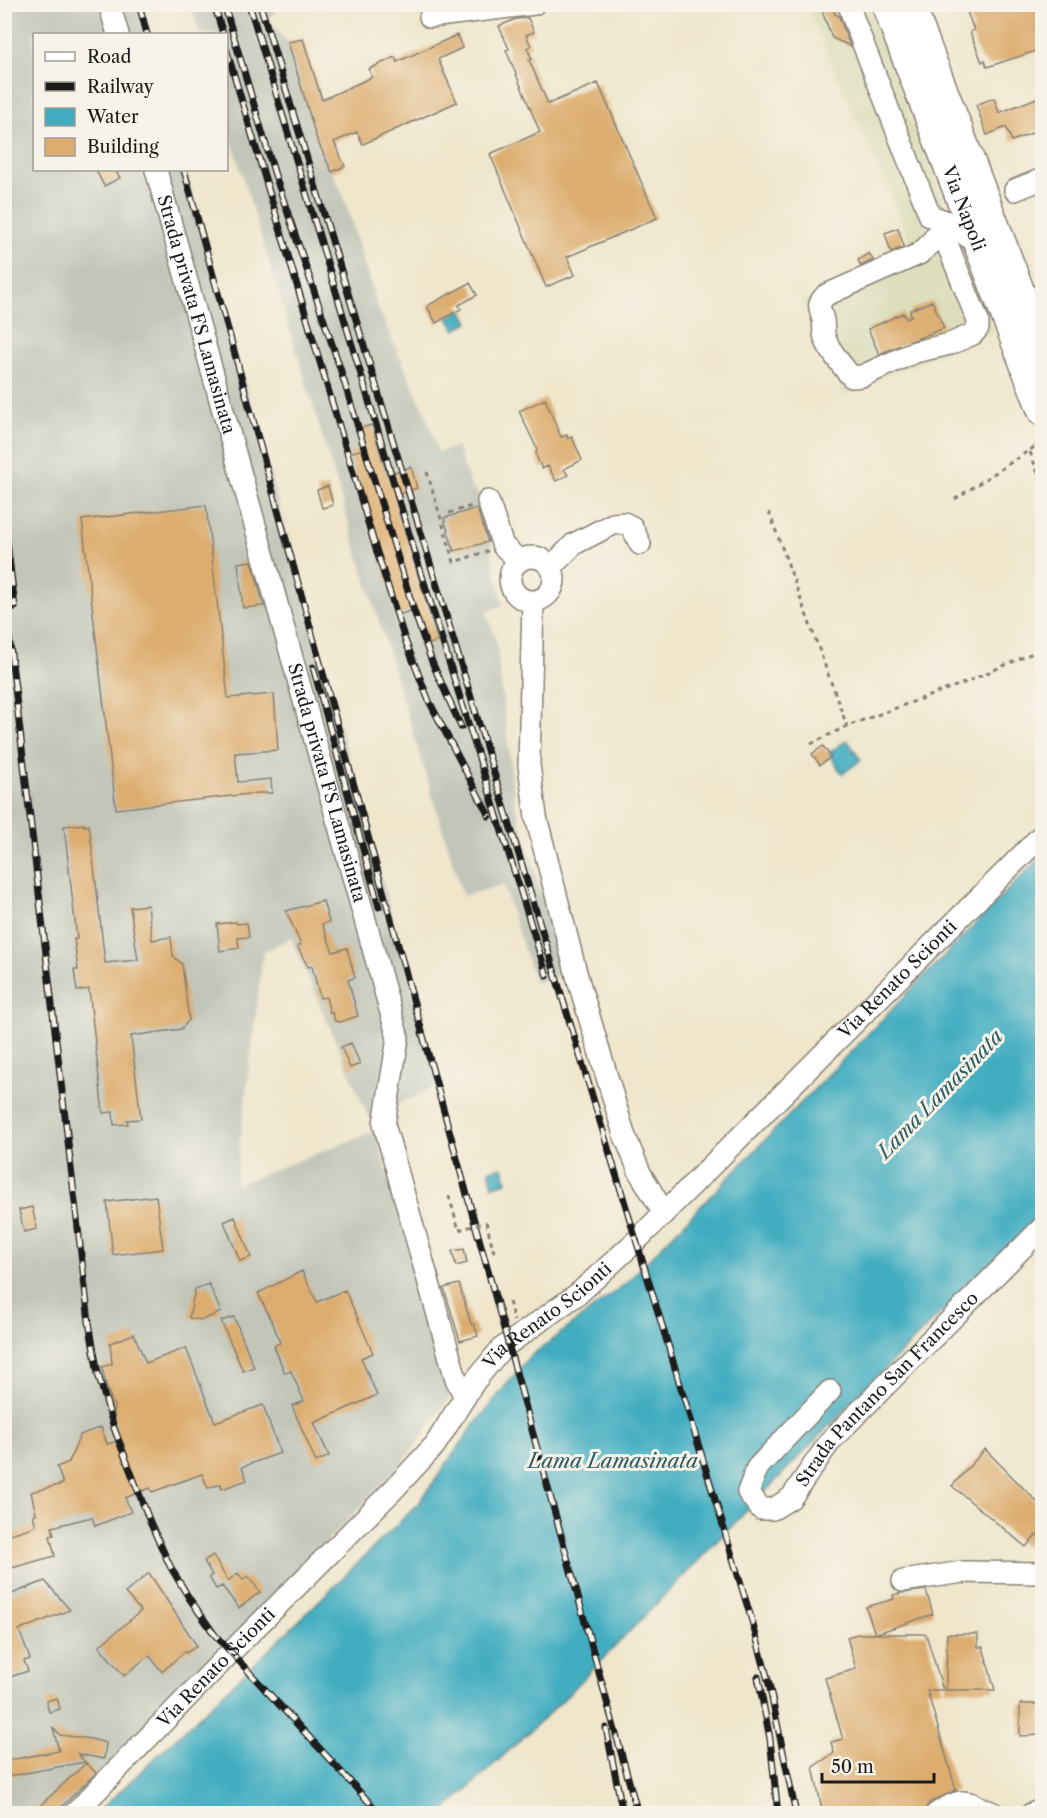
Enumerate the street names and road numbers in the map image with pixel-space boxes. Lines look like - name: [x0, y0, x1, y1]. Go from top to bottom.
- street label: Via Napoli: [937, 162, 990, 255]
- street label: Strada privata FS Lamasinata: [152, 192, 240, 437]
- street label: Strada privata FS Lamasinata: [283, 661, 371, 905]
- street label: Via Renato Scionti: [833, 915, 962, 1044]
- street label: Via Renato Scionti: [478, 1257, 617, 1374]
- street label: Strada Pantano San Francesco: [791, 1287, 983, 1491]
- street label: Via Renato Scionti: [152, 1603, 280, 1733]

